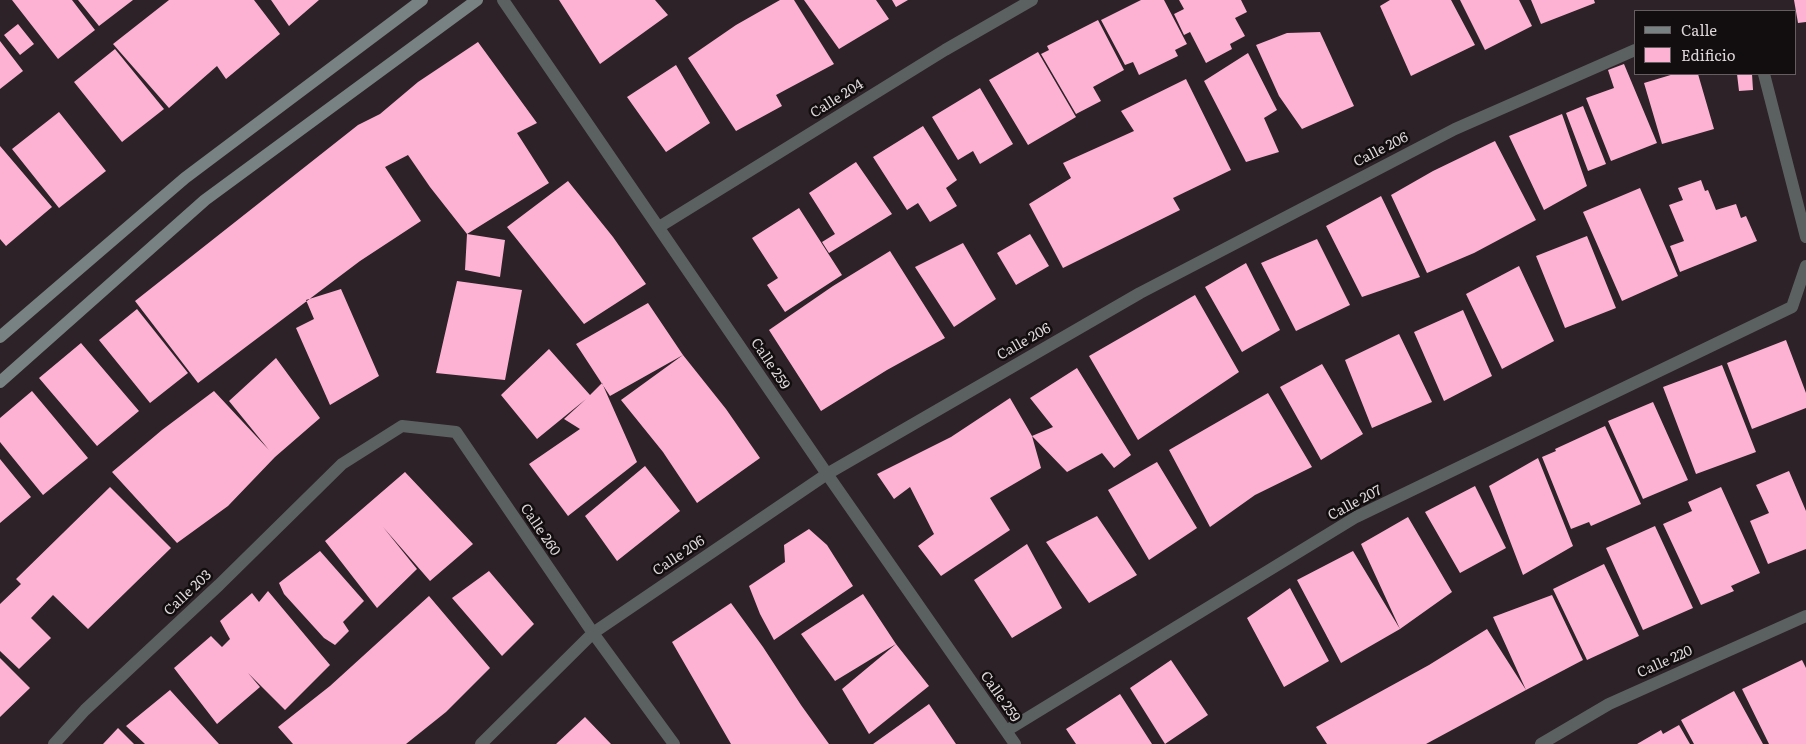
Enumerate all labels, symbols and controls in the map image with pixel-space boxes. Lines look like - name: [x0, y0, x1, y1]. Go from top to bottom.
- legend: [1634, 10, 1796, 75]
- text: Calle: [1681, 18, 1717, 41]
- text: Edificio: [1681, 43, 1736, 66]
- street label: Calle 204: [807, 76, 867, 122]
- street label: Calle 206: [1351, 129, 1411, 171]
- street label: Calle 206: [994, 320, 1054, 364]
- street label: Calle 259: [747, 335, 793, 393]
- street label: Calle 207: [1325, 482, 1385, 524]
- street label: Calle 260: [516, 501, 564, 559]
- street label: Calle 206: [650, 532, 708, 580]
- street label: Calle 203: [161, 567, 215, 619]
- street label: Calle 220: [1635, 642, 1695, 682]
- street label: Calle 259: [976, 668, 1024, 726]

